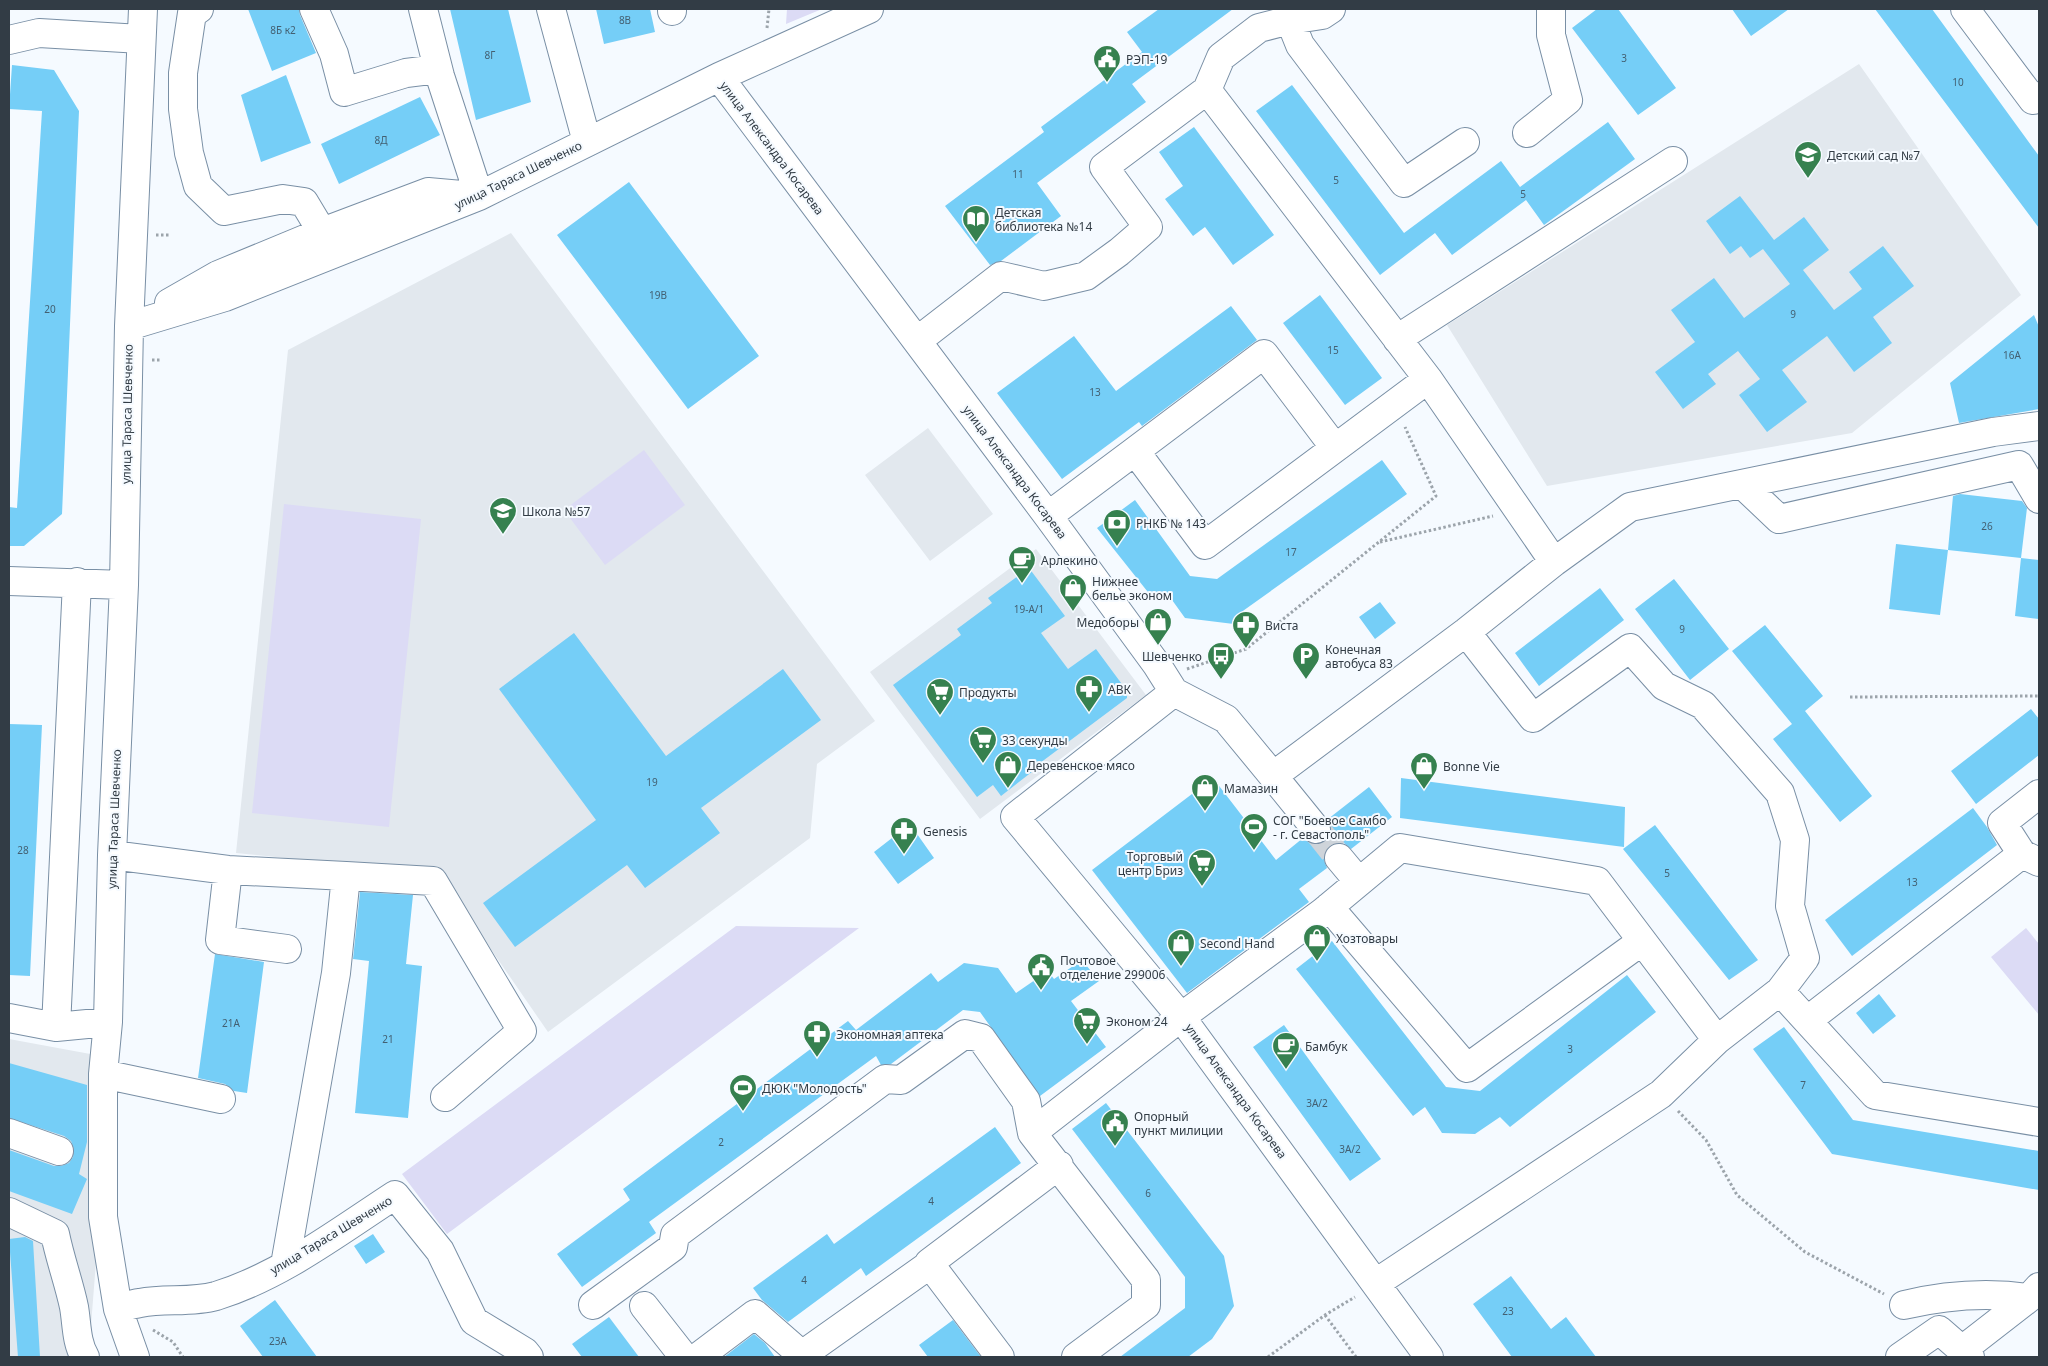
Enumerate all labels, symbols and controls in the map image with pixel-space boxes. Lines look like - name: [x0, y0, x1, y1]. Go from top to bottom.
- house number: 8В: [619, 13, 631, 27]
- house number: 8Б к2: [270, 23, 296, 37]
- public building icon: РЭП-19: [1092, 44, 1122, 83]
- house number: 8Г: [485, 48, 495, 62]
- place label: РЭП-19: [1126, 51, 1168, 68]
- house number: 3: [1621, 51, 1627, 65]
- house number: 10: [1952, 75, 1964, 89]
- street label: улица Александра Косарева: [716, 78, 828, 218]
- house number: 8Д: [374, 133, 388, 147]
- street label: улица Тараса Шевченко: [451, 137, 585, 213]
- school or university icon: Детский сад №7: [1793, 140, 1823, 179]
- place label: Детский сад №7: [1827, 147, 1920, 164]
- house number: 11: [1012, 167, 1024, 181]
- house number: 5: [1333, 173, 1339, 187]
- house number: 5: [1520, 187, 1526, 201]
- library icon: Детская библиотека №14: [961, 204, 991, 243]
- place label: Детская библиотека №14: [995, 204, 1092, 235]
- house number: 19В: [649, 288, 667, 302]
- house number: 20: [44, 302, 56, 316]
- house number: 9: [1790, 307, 1796, 321]
- house number: 15: [1327, 343, 1339, 357]
- street label: улица Тараса Шевченко: [117, 344, 137, 484]
- house number: 16А: [2003, 348, 2022, 362]
- house number: 13: [1089, 385, 1101, 399]
- street label: улица Александра Косарева: [959, 402, 1071, 542]
- school or university icon: Школа №57: [488, 496, 518, 535]
- place label: Школа №57: [522, 503, 591, 520]
- bank icon: РНКБ № 143: [1102, 508, 1132, 547]
- place label: РНКБ № 143: [1136, 515, 1206, 532]
- house number: 26: [1981, 519, 1993, 533]
- cafe icon: Арлекино: [1007, 545, 1037, 584]
- house number: 17: [1285, 545, 1297, 559]
- place label: Арлекино: [1041, 552, 1098, 569]
- shop icon: Нижнее белье эконом: [1058, 573, 1088, 612]
- place label: Нижнее белье эконом: [1092, 573, 1172, 604]
- house number: 19-А/1: [1014, 602, 1044, 616]
- shop icon: Медоборы: [1143, 607, 1173, 646]
- pharmacy icon: Виста: [1231, 610, 1261, 649]
- place label: Медоборы: [1077, 614, 1139, 631]
- place label: Виста: [1265, 617, 1298, 634]
- house number: 9: [1679, 622, 1685, 636]
- bus stop icon: Шевченко: [1206, 641, 1236, 680]
- parking icon: Конечная автобуса 83: [1291, 641, 1321, 680]
- place label: Конечная автобуса 83: [1325, 641, 1393, 672]
- place label: Шевченко: [1142, 648, 1202, 665]
- pharmacy icon: АВК: [1074, 674, 1104, 713]
- supermarket icon: Продукты: [925, 677, 955, 716]
- place label: АВК: [1108, 681, 1131, 698]
- place label: Продукты: [959, 684, 1017, 701]
- supermarket icon: 33 секунды: [968, 725, 998, 764]
- place label: 33 секунды: [1002, 732, 1068, 749]
- street label: улица Тараса Шевченко: [103, 749, 125, 889]
- shop icon: Деревенское мясо: [993, 750, 1023, 789]
- shop icon: Bonne Vie: [1409, 751, 1439, 790]
- place label: Деревенское мясо: [1027, 757, 1135, 774]
- place label: Bonne Vie: [1443, 758, 1500, 775]
- shop icon: Мамазин: [1190, 773, 1220, 812]
- house number: 19: [646, 775, 658, 789]
- place label: Мамазин: [1224, 780, 1278, 797]
- sports icon: СОГ "Боевое Самбо - г. Севастополь": [1239, 812, 1269, 851]
- place label: СОГ "Боевое Самбо - г. Севастополь": [1273, 812, 1386, 843]
- pharmacy icon: Genesis: [889, 816, 919, 855]
- place label: Genesis: [923, 823, 968, 840]
- house number: 28: [17, 843, 29, 857]
- place label: Торговый центр Бриз: [1118, 848, 1183, 879]
- supermarket icon: Торговый центр Бриз: [1187, 848, 1217, 887]
- house number: 5: [1664, 866, 1670, 880]
- house number: 13: [1906, 875, 1918, 889]
- shop icon: Хозтовары: [1302, 923, 1332, 962]
- shop icon: Second Hand: [1166, 928, 1196, 967]
- place label: Хозтовары: [1336, 930, 1398, 947]
- place label: Second Hand: [1200, 935, 1275, 952]
- public building icon: Почтовое отделение 299006: [1026, 952, 1056, 991]
- place label: Почтовое отделение 299006: [1060, 952, 1166, 983]
- supermarket icon: Эконом 24: [1072, 1006, 1102, 1045]
- place label: Эконом 24: [1106, 1013, 1168, 1030]
- house number: 21А: [222, 1016, 241, 1030]
- pharmacy icon: Экономная аптека: [802, 1019, 832, 1058]
- street label: улица Александра Косарева: [1181, 1020, 1291, 1162]
- place label: Экономная аптека: [836, 1026, 944, 1043]
- cafe icon: Бамбук: [1271, 1031, 1301, 1070]
- house number: 21: [382, 1032, 394, 1046]
- place label: Бамбук: [1305, 1038, 1348, 1055]
- house number: 3: [1567, 1042, 1573, 1056]
- sports icon: ДЮК "Молодость": [728, 1073, 758, 1112]
- house number: 7: [1800, 1078, 1806, 1092]
- place label: ДЮК "Молодость": [762, 1080, 867, 1097]
- house number: 3А/2: [1306, 1096, 1328, 1110]
- public building icon: Опорный пункт милиции: [1100, 1108, 1130, 1147]
- place label: Опорный пункт милиции: [1134, 1108, 1223, 1139]
- house number: 2: [718, 1135, 724, 1149]
- house number: 3А/2: [1339, 1142, 1361, 1156]
- house number: 6: [1145, 1186, 1151, 1200]
- street label: улица Тараса Шевченко: [267, 1192, 395, 1278]
- house number: 4: [928, 1194, 934, 1208]
- house number: 4: [801, 1273, 807, 1287]
- house number: 23: [1502, 1304, 1514, 1318]
- house number: 23А: [269, 1334, 288, 1348]

